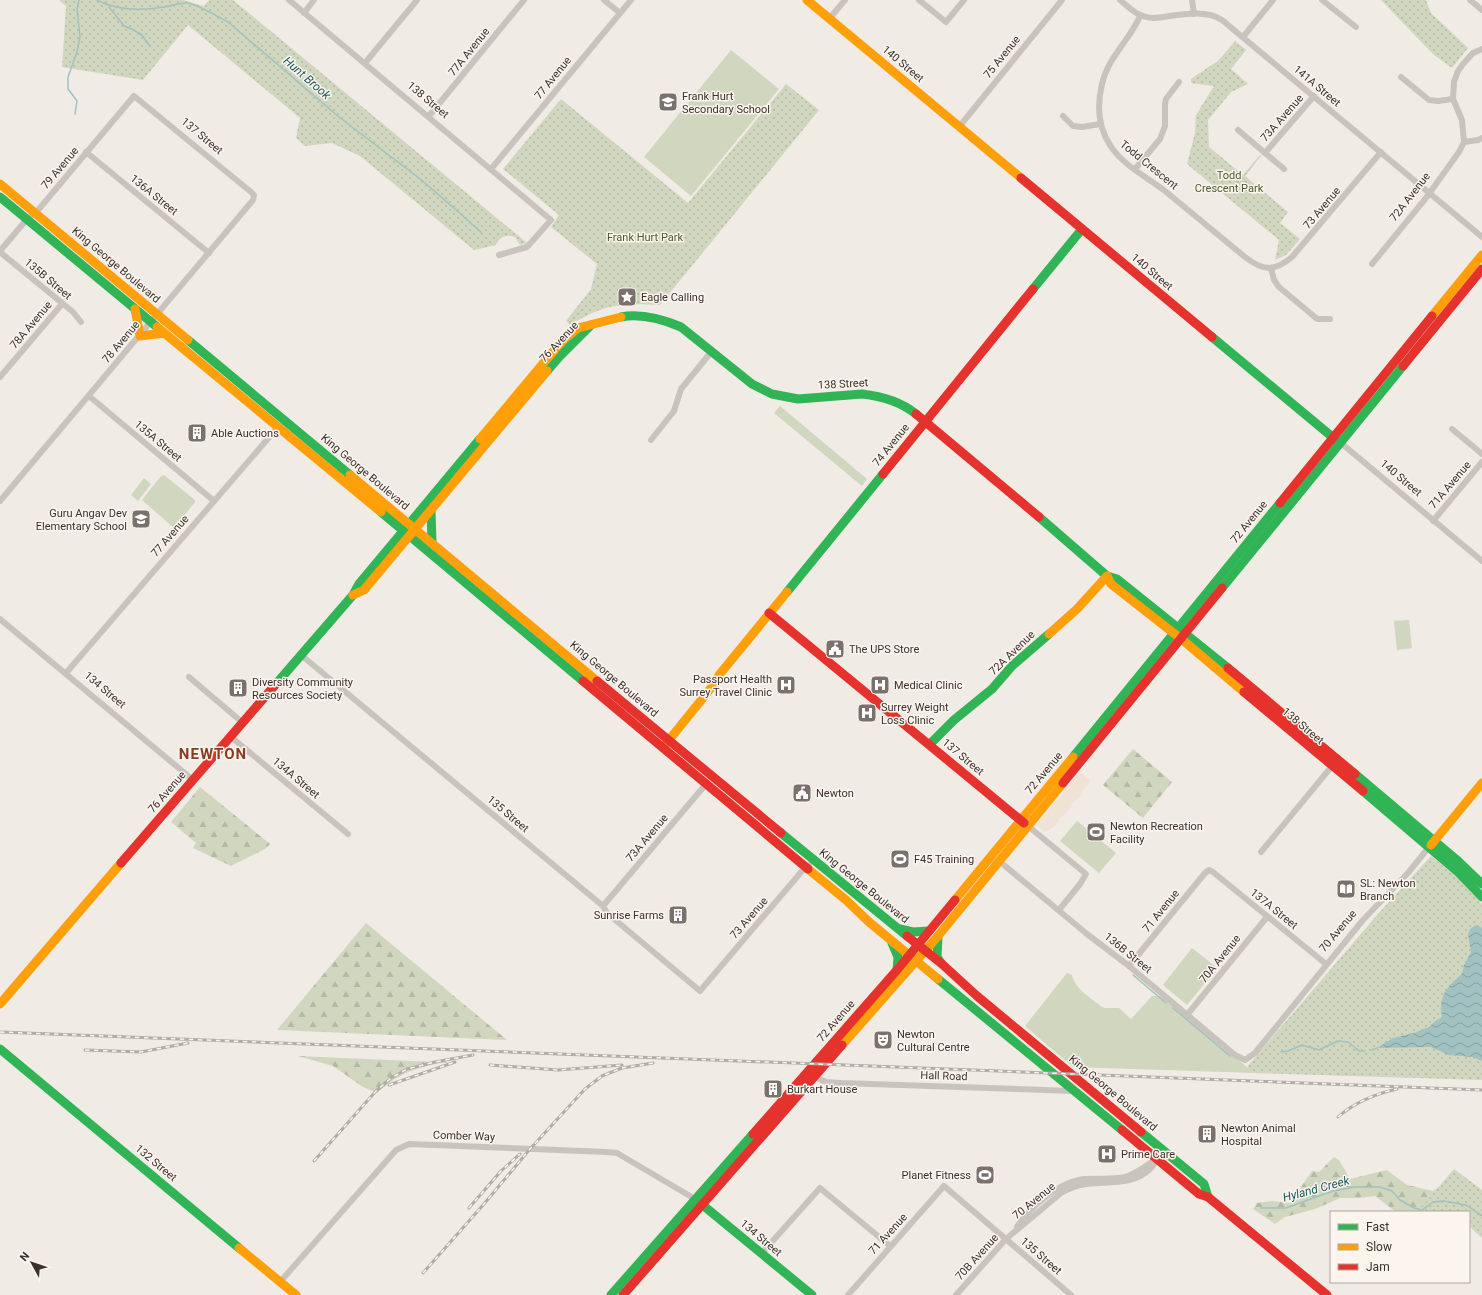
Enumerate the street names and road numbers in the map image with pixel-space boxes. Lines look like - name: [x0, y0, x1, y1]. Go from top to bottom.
- street label: 77A Avenue: [446, 25, 492, 79]
- street label: 75 Avenue: [981, 33, 1023, 81]
- street label: 140 Street: [880, 43, 927, 85]
- street label: 77 Avenue: [532, 54, 574, 102]
- street label: 141A Street: [1291, 63, 1343, 110]
- street label: 138 Street: [405, 79, 452, 121]
- street label: 73A Avenue: [1258, 92, 1306, 144]
- street label: 137 Street: [179, 115, 226, 157]
- street label: Todd Crescent: [1117, 138, 1181, 193]
- street label: 79 Avenue: [39, 144, 81, 192]
- street label: 72A Avenue: [1387, 170, 1433, 224]
- street label: 136A Street: [128, 172, 181, 218]
- street label: 73 Avenue: [1301, 184, 1343, 232]
- street label: King George Boulevard: [69, 224, 163, 306]
- street label: 140 Street: [1129, 251, 1176, 293]
- street label: 135B Street: [22, 256, 74, 303]
- street label: 78A Avenue: [7, 298, 55, 351]
- street label: 78 Avenue: [100, 318, 142, 366]
- street label: 76 Avenue: [537, 319, 581, 365]
- street label: 138 Street: [818, 376, 869, 392]
- street label: 135A Street: [132, 418, 184, 465]
- street label: 74 Avenue: [870, 421, 912, 469]
- street label: King George Boulevard: [318, 431, 412, 513]
- street label: 140 Street: [1378, 457, 1425, 499]
- street label: 71A Avenue: [1426, 458, 1474, 511]
- street label: 72 Avenue: [1228, 498, 1270, 546]
- street label: 77 Avenue: [148, 512, 192, 560]
- street label: 72A Avenue: [987, 628, 1038, 678]
- street label: King George Boulevard: [567, 638, 661, 720]
- street label: 134 Street: [82, 669, 129, 711]
- street label: 138 Street: [1280, 705, 1327, 747]
- street label: 137 Street: [940, 736, 987, 778]
- street label: 72 Avenue: [1023, 749, 1065, 797]
- street label: 134A Street: [270, 755, 322, 802]
- street label: 76 Avenue: [145, 768, 189, 816]
- street label: 135 Street: [485, 793, 532, 835]
- street label: 73A Avenue: [623, 811, 671, 864]
- street label: King George Boulevard: [817, 846, 911, 926]
- street label: 137A Street: [1248, 886, 1301, 932]
- street label: 71 Avenue: [1140, 887, 1182, 935]
- street label: 73 Avenue: [727, 894, 771, 942]
- street label: 70 Avenue: [1317, 907, 1359, 955]
- street label: 136B Street: [1102, 930, 1155, 976]
- street label: 70A Avenue: [1197, 932, 1243, 986]
- street label: 72 Avenue: [814, 997, 858, 1045]
- street label: King George Boulevard: [1066, 1052, 1160, 1134]
- street label: Hall Road: [920, 1069, 968, 1083]
- street label: Comber Way: [433, 1128, 496, 1144]
- street label: 132 Street: [133, 1142, 180, 1184]
- street label: 70 Avenue: [1010, 1180, 1058, 1222]
- street label: 71 Avenue: [866, 1211, 910, 1257]
- street label: 134 Street: [738, 1217, 785, 1259]
- street label: 70B Avenue: [953, 1231, 1001, 1283]
- street label: 135 Street: [1018, 1235, 1065, 1278]

